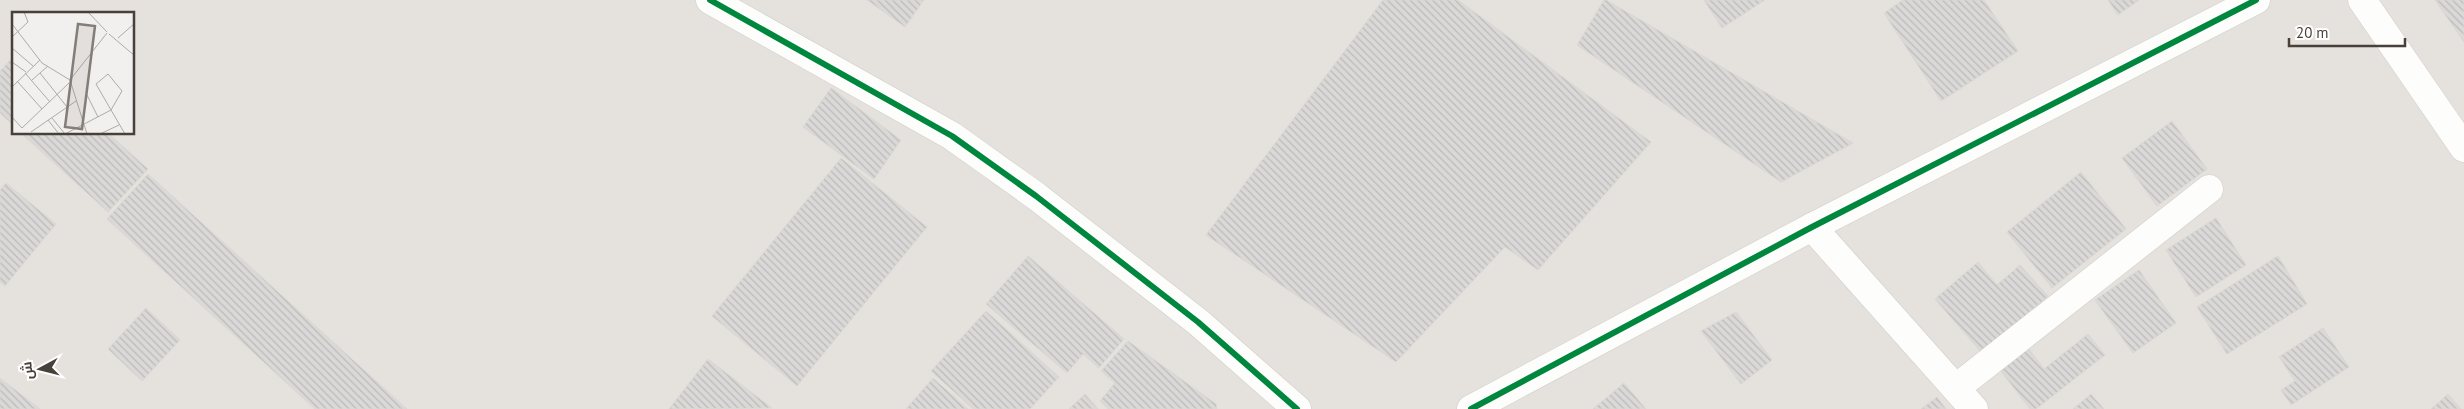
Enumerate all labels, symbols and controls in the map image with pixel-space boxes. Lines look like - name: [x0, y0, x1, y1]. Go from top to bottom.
- inset map: [12, 12, 135, 135]
- scale bar: [2289, 15, 2405, 47]
- text: 20 m: [2296, 23, 2329, 42]
- north arrow: [15, 344, 65, 394]
- text: ش: [17, 361, 37, 381]

